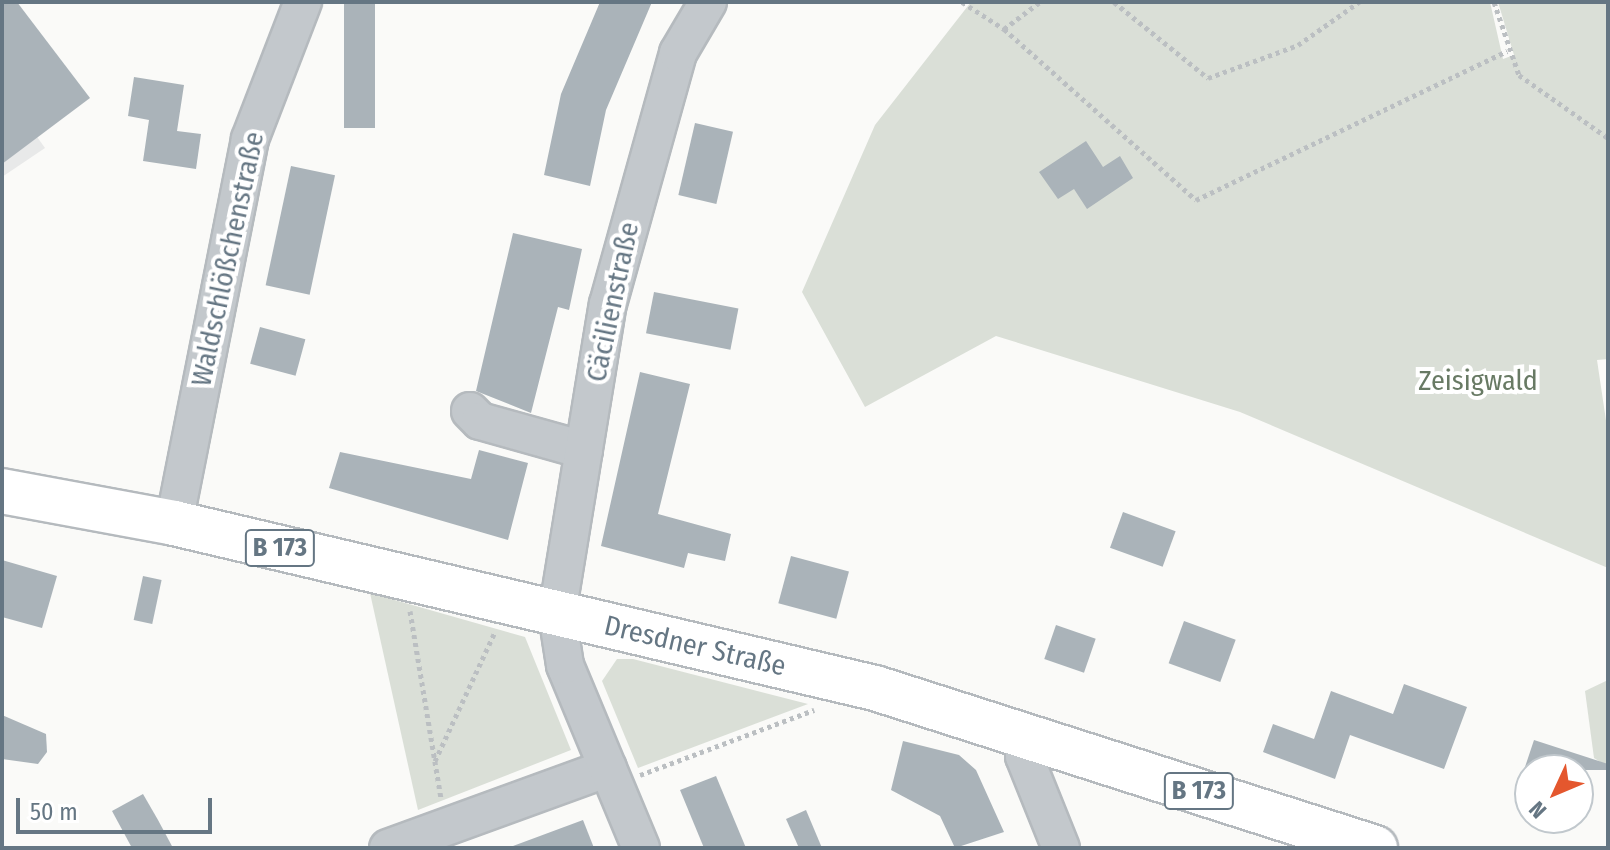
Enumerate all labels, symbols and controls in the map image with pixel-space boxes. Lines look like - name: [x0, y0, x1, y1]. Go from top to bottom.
- street label: Waldschlößchenstraße: [185, 129, 271, 389]
- street label: Cäcilienstraße: [580, 219, 646, 385]
- park label: Zeisigwald: [1418, 364, 1538, 398]
- road number: B 173: [244, 526, 316, 570]
- street label: Dresdner Straße: [601, 609, 789, 683]
- north arrow: [1514, 754, 1594, 834]
- road number: B 173: [1163, 769, 1235, 813]
- scale bar: [20, 782, 216, 832]
- text: N: [1524, 796, 1552, 824]
- text: 50 m: [30, 798, 78, 826]

